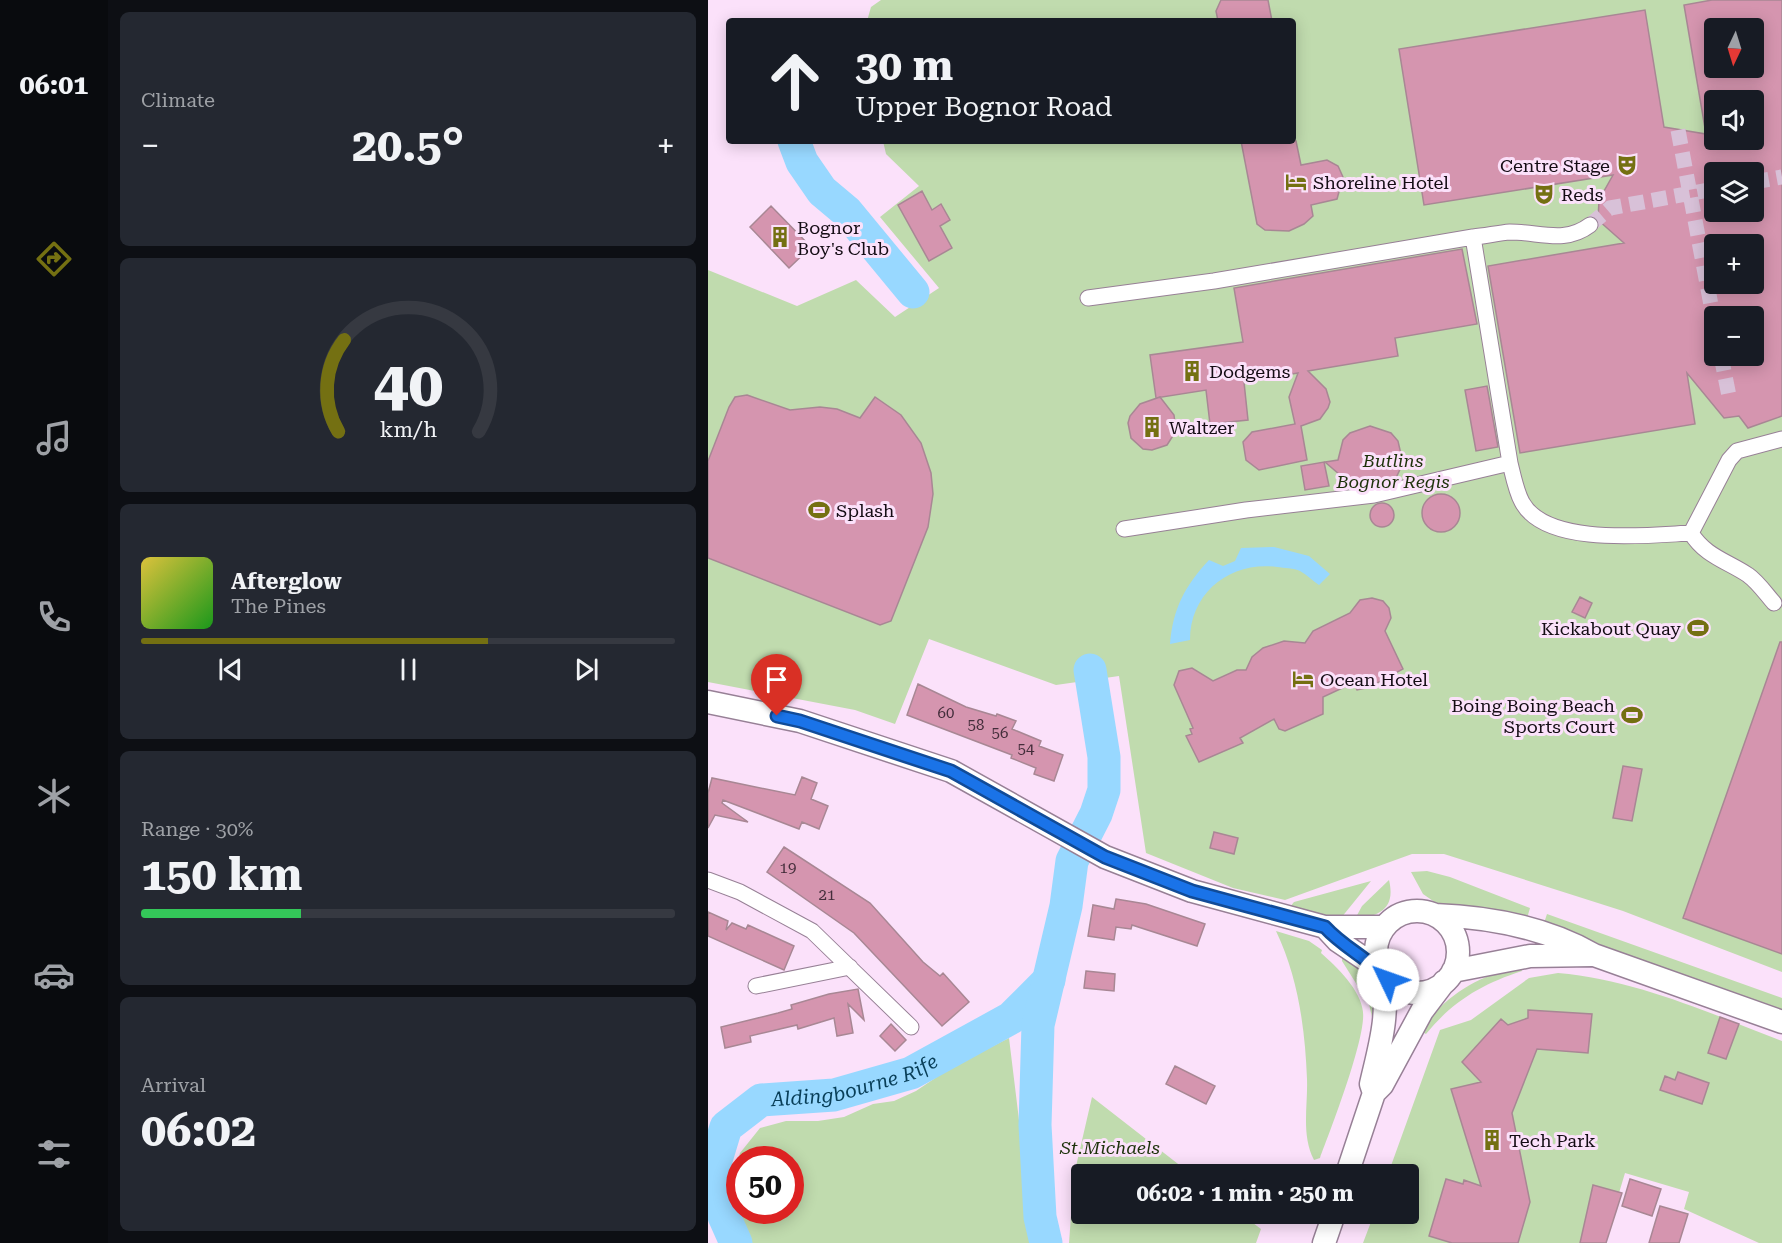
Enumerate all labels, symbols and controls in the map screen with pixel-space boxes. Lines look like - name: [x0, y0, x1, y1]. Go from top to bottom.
- north arrow: [1704, 18, 1764, 78]
- map controls: [1704, 18, 1764, 366]
- text: 30 m: [855, 41, 953, 90]
- icon: ahead: [756, 42, 834, 120]
- text: 06:01: [20, 69, 88, 101]
- text: Climate: [141, 88, 215, 112]
- button: sound: [1704, 90, 1764, 150]
- text: Upper Bognor Road: [855, 91, 1112, 123]
- text: 20.5°: [352, 119, 464, 172]
- text: −: [141, 126, 159, 165]
- text: +: [657, 126, 675, 165]
- theatre icon: Centre Stage: [1615, 153, 1639, 177]
- place label: Centre Stage: [1500, 155, 1610, 176]
- button: layers: [1704, 162, 1764, 222]
- hotel icon: Shoreline Hotel: [1284, 170, 1308, 194]
- place label: Shoreline Hotel: [1313, 172, 1449, 193]
- theatre icon: Reds: [1532, 182, 1556, 206]
- place label: Reds: [1561, 184, 1603, 205]
- place label: Bognor Boy's Club: [797, 217, 889, 259]
- building icon: Bognor Boy's Club: [768, 225, 792, 249]
- button: +: [1704, 234, 1764, 294]
- icon: directions: [33, 238, 75, 280]
- button: −: [1704, 306, 1764, 366]
- text: 40: [373, 348, 443, 421]
- building icon: Dodgems: [1180, 359, 1204, 383]
- place label: Dodgems: [1209, 361, 1290, 382]
- building icon: Waltzer: [1140, 415, 1164, 439]
- icon: music: [33, 417, 75, 459]
- place label: Waltzer: [1169, 417, 1234, 438]
- text: km/h: [379, 418, 437, 443]
- park label: Butlins Bognor Regis: [1335, 450, 1450, 492]
- sports icon: Splash: [807, 498, 831, 522]
- place label: Splash: [836, 500, 895, 521]
- text: Afterglow: [231, 569, 342, 594]
- text: The Pines: [231, 594, 326, 618]
- icon: phone: [33, 596, 75, 638]
- sports icon: Kickabout Quay: [1686, 616, 1710, 640]
- place label: Kickabout Quay: [1541, 618, 1681, 639]
- icon: previous: [214, 653, 247, 686]
- icon: pause: [392, 653, 425, 686]
- icon: next: [570, 653, 603, 686]
- pin: [751, 654, 802, 716]
- icon: arrive: [760, 663, 793, 696]
- hotel icon: Ocean Hotel: [1291, 667, 1315, 691]
- place label: Ocean Hotel: [1320, 669, 1428, 690]
- place label: Boing Boing Beach Sports Court: [1451, 695, 1615, 737]
- sports icon: Boing Boing Beach Sports Court: [1620, 703, 1644, 727]
- house number: 60: [938, 704, 954, 722]
- house number: 58: [968, 716, 984, 734]
- house number: 56: [992, 724, 1008, 742]
- house number: 54: [1018, 740, 1035, 758]
- icon: climate: [33, 775, 75, 817]
- text: Range · 30%: [141, 817, 253, 841]
- text: 150 km: [141, 848, 302, 901]
- house number: 19: [780, 859, 796, 877]
- house number: 21: [819, 886, 835, 904]
- position arrow: [1356, 948, 1420, 1012]
- icon: car: [33, 954, 75, 996]
- water label: Aldingbourne Rife: [769, 1049, 942, 1111]
- text: Arrival: [141, 1073, 206, 1097]
- text: 06:02: [141, 1104, 256, 1157]
- building icon: Tech Park: [1480, 1128, 1504, 1152]
- place label: Tech Park: [1509, 1130, 1596, 1151]
- icon: filters: [33, 1133, 75, 1175]
- park label: St.Michaels: [1059, 1137, 1160, 1158]
- speed limit sign: 50: [726, 1146, 804, 1224]
- text: 06:02 · 1 min · 250 m: [1136, 1181, 1354, 1206]

